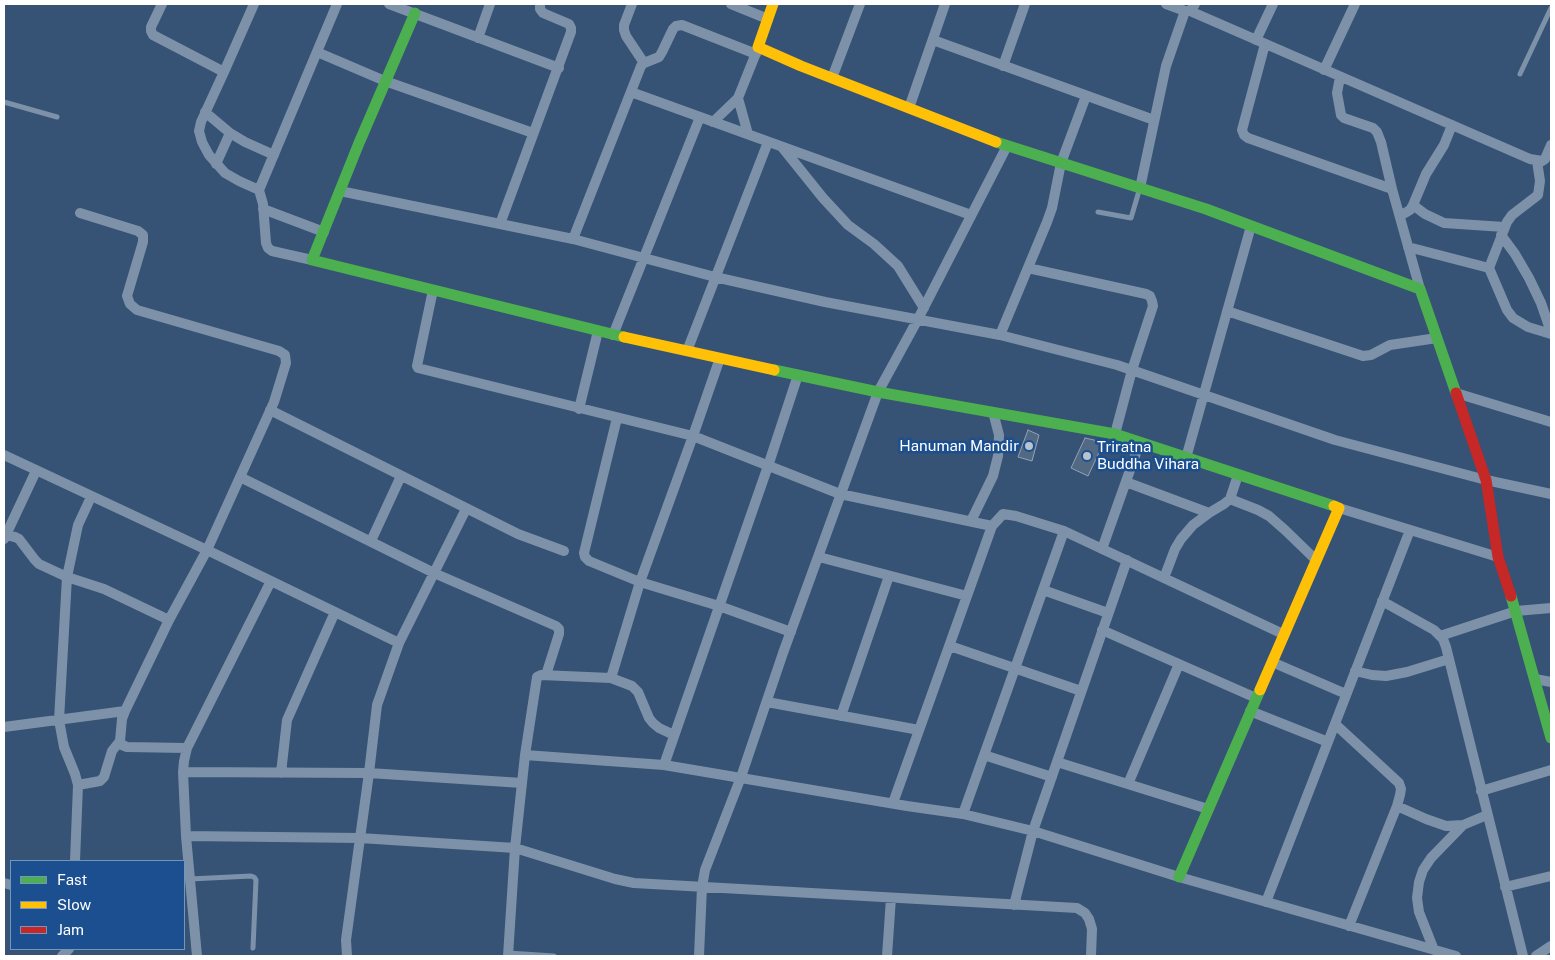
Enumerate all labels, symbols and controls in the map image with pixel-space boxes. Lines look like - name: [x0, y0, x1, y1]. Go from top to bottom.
- place label: Hanuman Mandir: [899, 437, 1019, 455]
- place label: Triratna Buddha Vihara: [1097, 438, 1199, 473]
- marker: Hanuman Mandir: [1023, 440, 1035, 452]
- marker: Triratna Buddha Vihara: [1081, 450, 1093, 462]
- legend: [10, 860, 185, 950]
- text: Fast: [57, 871, 87, 888]
- text: Slow: [57, 896, 91, 913]
- text: Jam: [57, 921, 84, 938]

